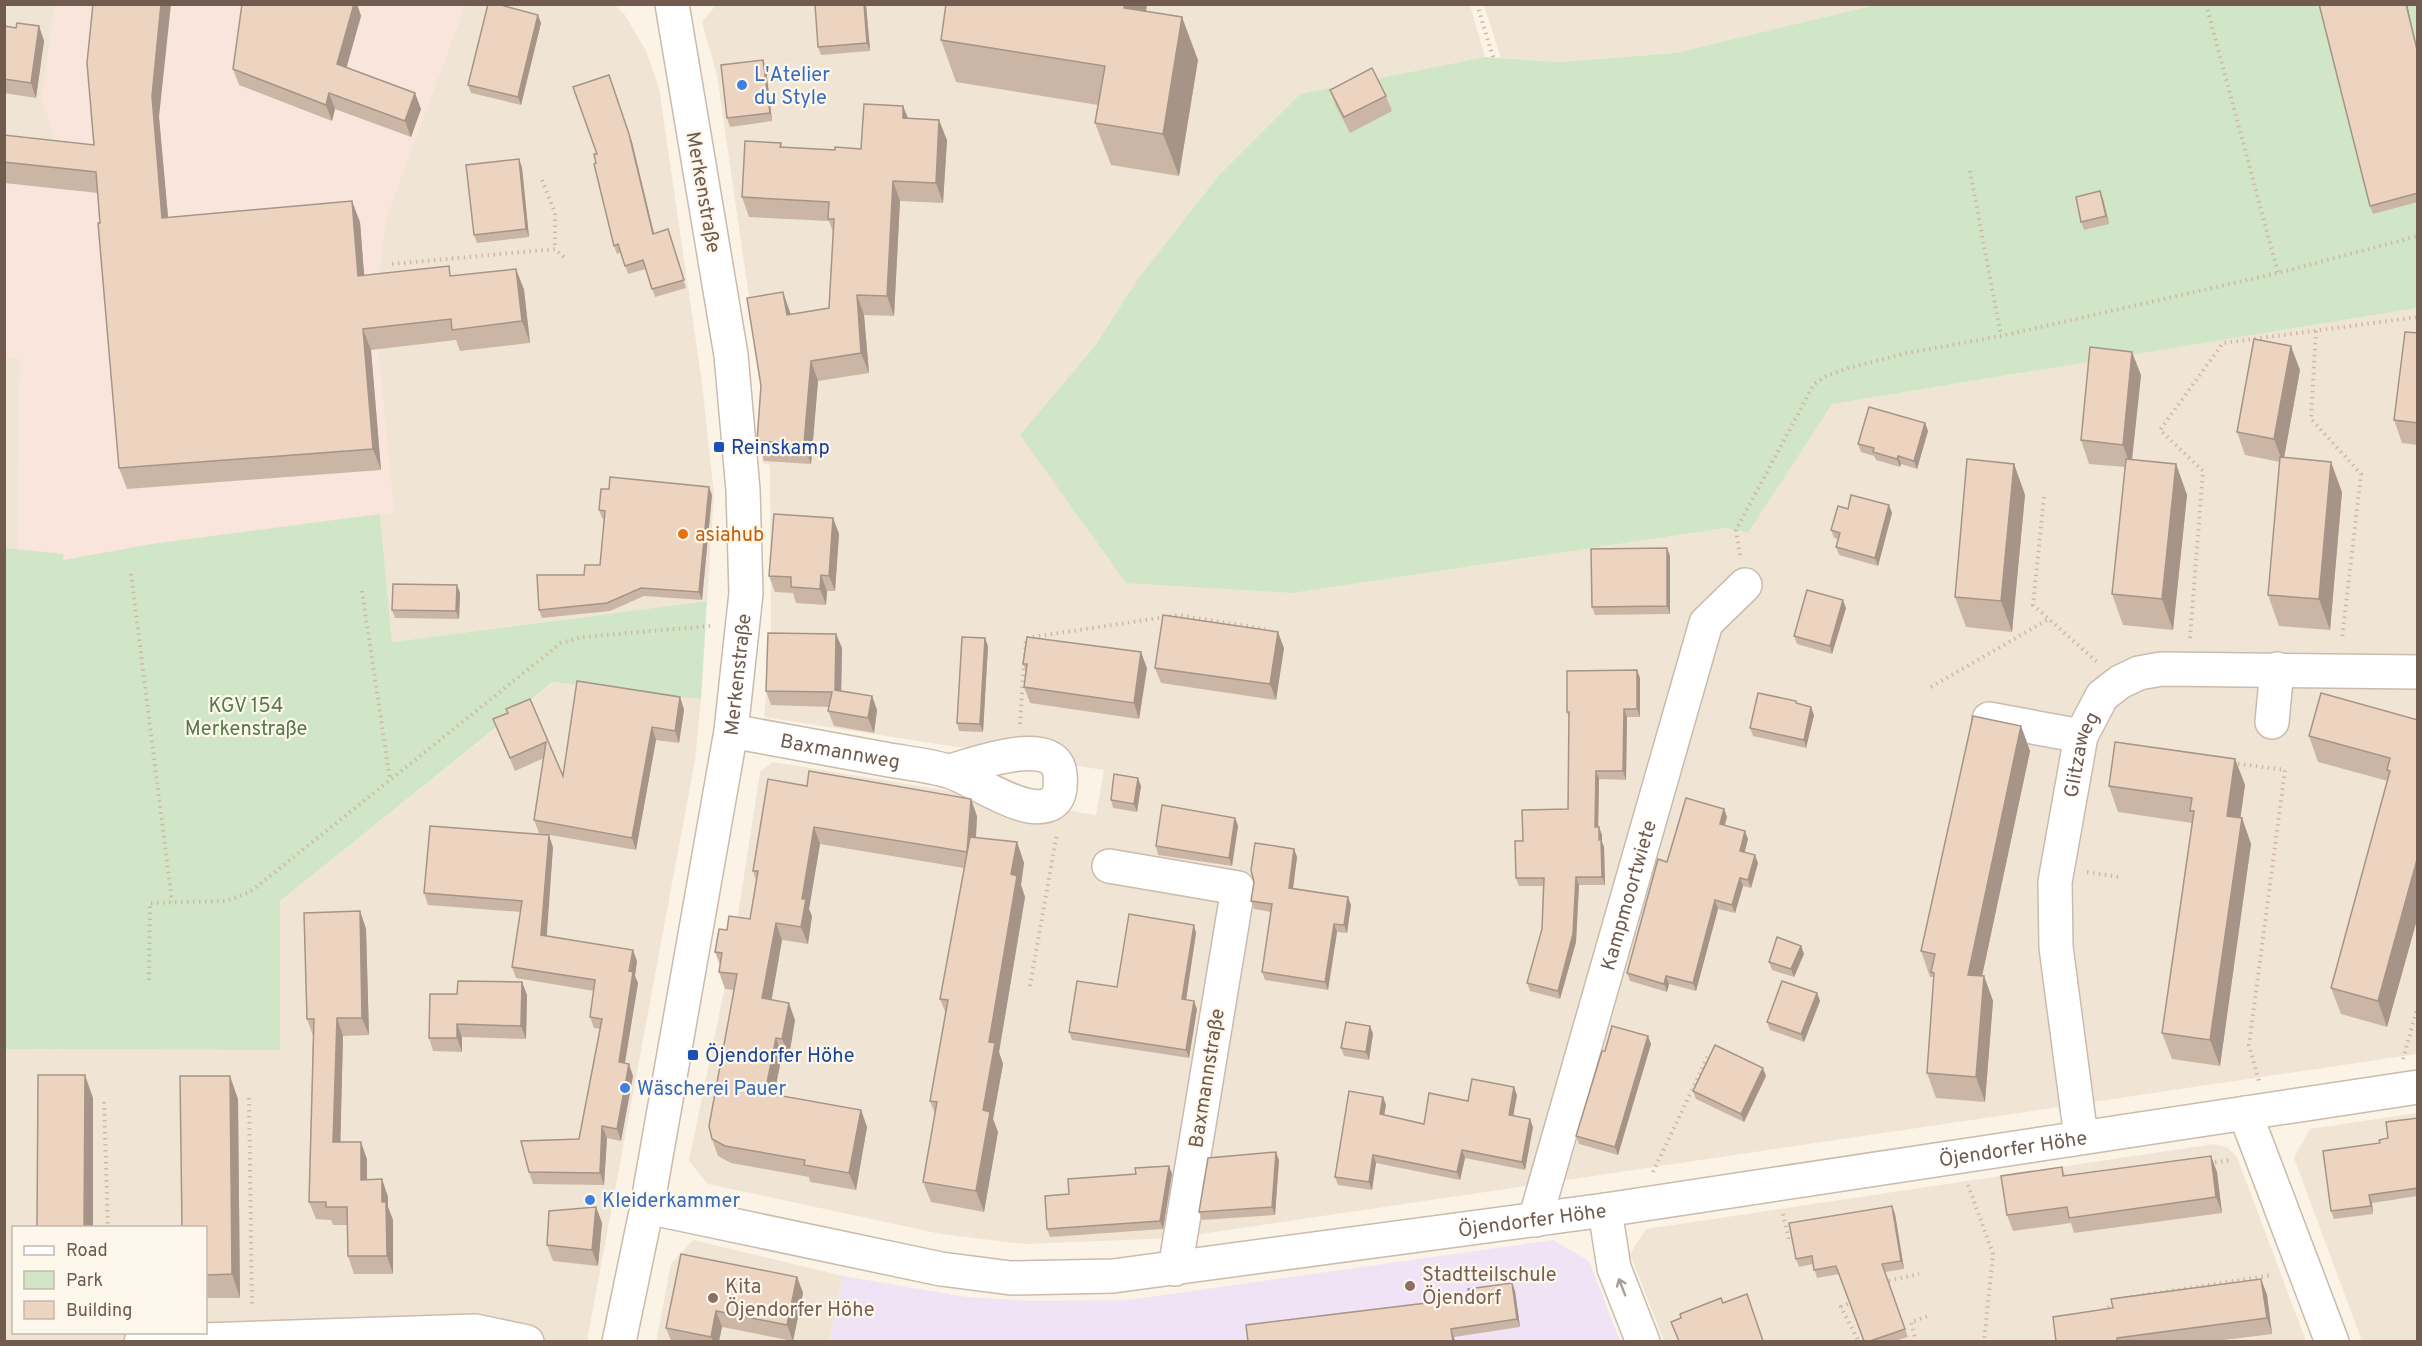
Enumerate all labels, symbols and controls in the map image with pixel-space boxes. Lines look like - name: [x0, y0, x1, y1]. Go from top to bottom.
- place label: L'Atelier du Style: [754, 63, 830, 112]
- marker: L'Atelier du Style: [735, 78, 749, 92]
- street label: Merkenstraße: [679, 130, 725, 255]
- place label: Reinskamp: [731, 436, 830, 462]
- marker: Reinskamp: [712, 440, 726, 454]
- place label: asiahub: [695, 523, 764, 549]
- marker: asiahub: [676, 527, 690, 541]
- street label: Merkenstraße: [720, 612, 759, 737]
- park label: KGV 154 Merkenstraße: [185, 694, 307, 743]
- street label: Glitzaweg: [2059, 708, 2106, 800]
- street label: Baxmannweg: [778, 729, 902, 776]
- street label: Kampmoortwiete: [1596, 817, 1664, 974]
- street label: Baxmannstraße: [1184, 1007, 1232, 1150]
- place label: Öjendorfer Höhe: [705, 1043, 855, 1070]
- marker: Öjendorfer Höhe: [686, 1048, 700, 1062]
- place label: Wäscherei Pauer: [637, 1077, 786, 1103]
- marker: Wäscherei Pauer: [618, 1081, 632, 1095]
- street label: Öjendorfer Höhe: [1937, 1126, 2089, 1174]
- place label: Kleiderkammer: [602, 1189, 740, 1215]
- marker: Kleiderkammer: [583, 1193, 597, 1207]
- street label: Öjendorfer Höhe: [1456, 1199, 1608, 1245]
- legend: [12, 1226, 207, 1334]
- text: Road: [66, 1240, 108, 1263]
- place label: Stadtteilschule Öjendorf: [1422, 1263, 1557, 1312]
- text: Park: [66, 1270, 103, 1293]
- place label: Kita Öjendorfer Höhe: [725, 1275, 875, 1324]
- one-way arrow: [1616, 1278, 1627, 1297]
- marker: Stadtteilschule Öjendorf: [1403, 1279, 1417, 1293]
- marker: Kita Öjendorfer Höhe: [706, 1291, 720, 1305]
- text: Building: [66, 1300, 132, 1323]

